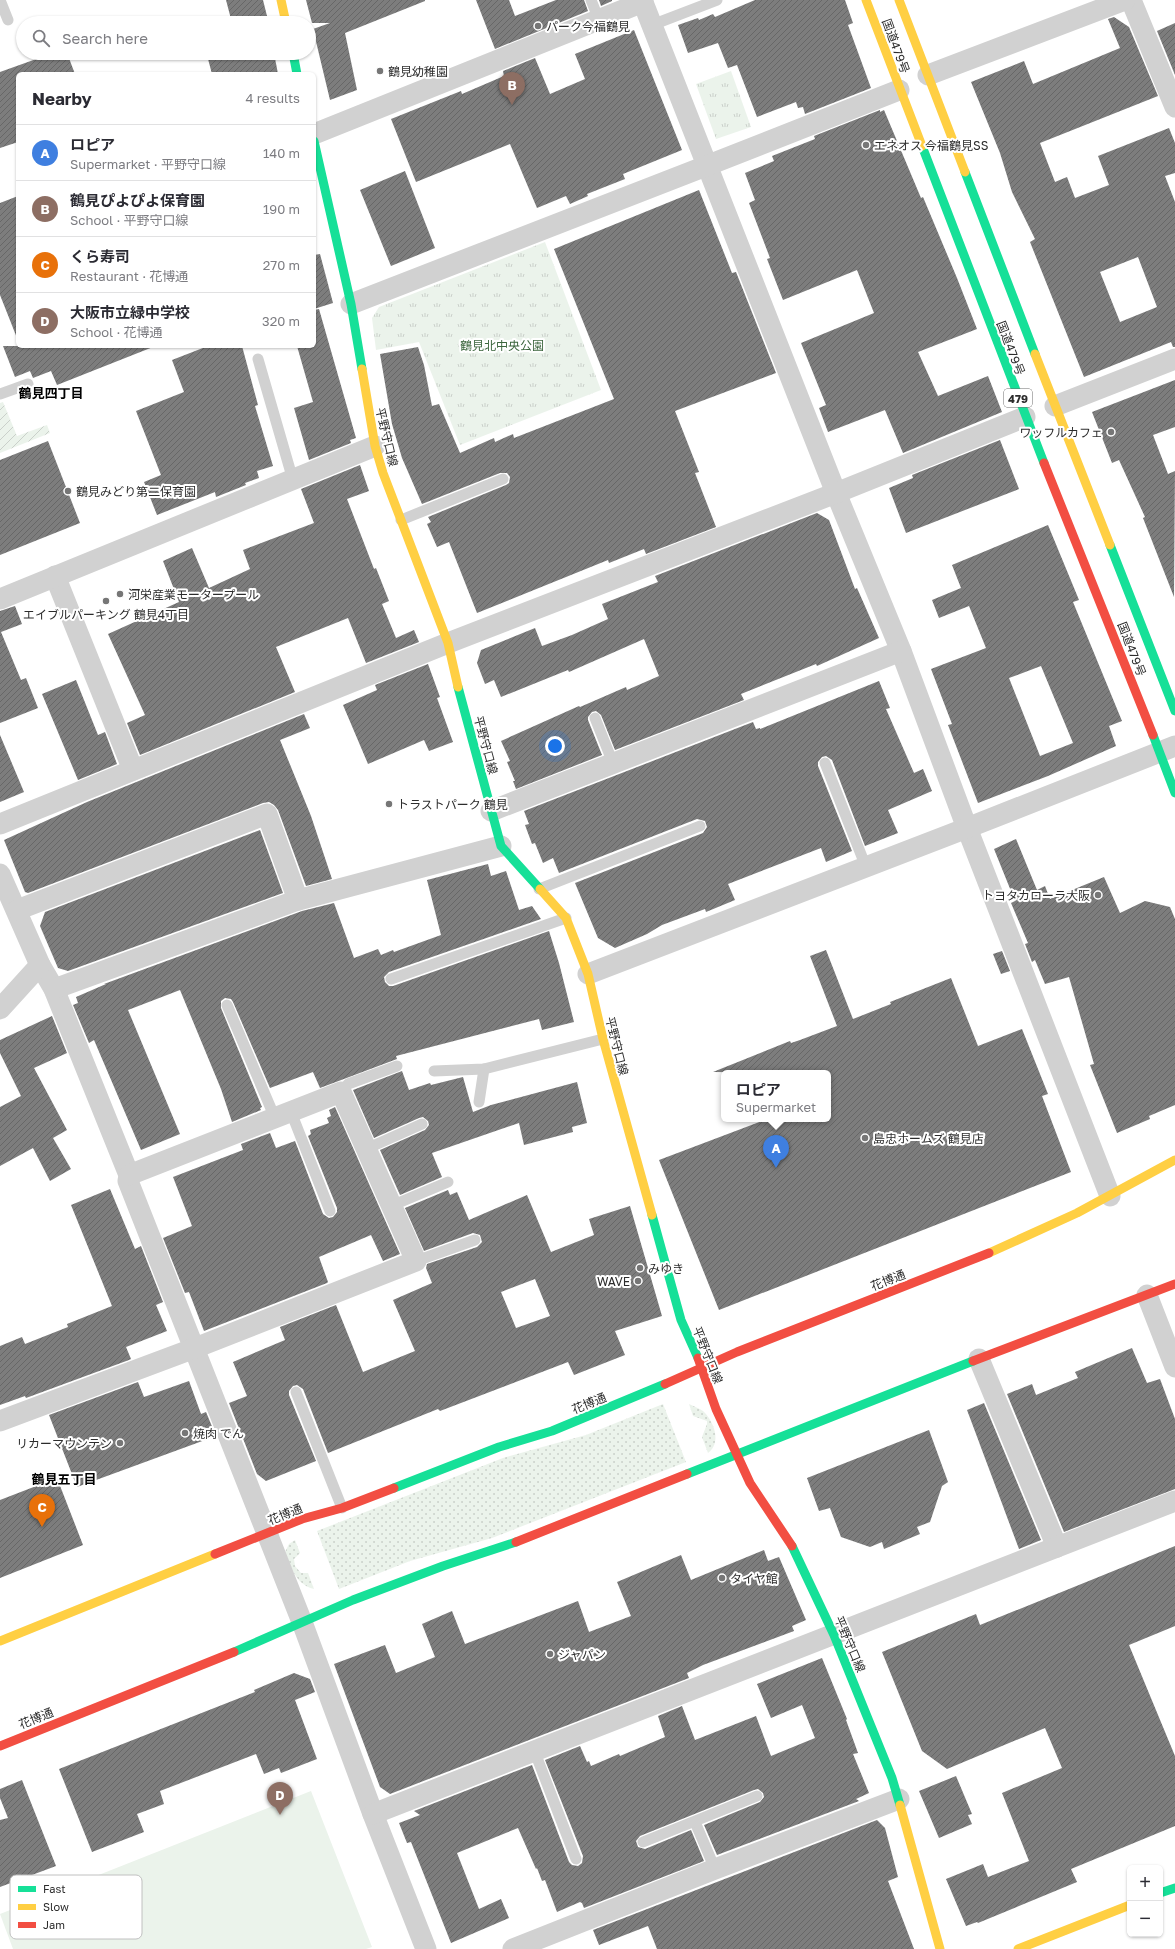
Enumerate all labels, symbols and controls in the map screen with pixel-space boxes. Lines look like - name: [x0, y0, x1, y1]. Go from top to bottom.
- search box: [16, 16, 316, 60]
- street label: 国道479号: [879, 17, 913, 75]
- place label: パーク今福鶴見: [546, 19, 630, 34]
- marker: パーク今福鶴見: [533, 21, 543, 31]
- icon: search: [30, 27, 52, 49]
- text: Search here: [62, 29, 148, 47]
- place label: 鶴見幼稚園: [388, 64, 448, 79]
- marker: 鶴見幼稚園: [375, 66, 385, 76]
- pin: B: [499, 72, 525, 105]
- text: Nearby: [32, 88, 92, 109]
- text: 4 results: [246, 90, 300, 106]
- text: ロピア: [70, 135, 115, 153]
- place label: エネオス 今福鶴見SS: [874, 138, 989, 153]
- marker: エネオス 今福鶴見SS: [861, 140, 871, 150]
- text: A: [40, 145, 50, 161]
- text: 140 m: [263, 145, 300, 161]
- text: Supermarket · 平野守口線: [70, 156, 226, 172]
- text: 鶴見ぴよぴよ保育園: [70, 191, 205, 209]
- text: B: [40, 201, 50, 217]
- text: 190 m: [263, 201, 300, 217]
- text: School · 平野守口線: [70, 212, 189, 228]
- text: くら寿司: [70, 247, 130, 265]
- text: C: [40, 257, 50, 273]
- text: 270 m: [263, 257, 300, 273]
- text: Restaurant · 花博通: [70, 268, 188, 284]
- text: 大阪市立緑中学校: [70, 303, 190, 321]
- text: D: [40, 313, 50, 329]
- text: 320 m: [262, 313, 300, 329]
- street label: 国道479号: [994, 319, 1028, 377]
- text: School · 花博通: [70, 324, 163, 340]
- park label: 鶴見北中央公園: [460, 338, 544, 353]
- district label: 鶴見四丁目: [18, 385, 84, 401]
- road number: 479: [1004, 389, 1032, 407]
- street label: 平野守口線: [373, 406, 401, 468]
- place label: ワッフルカフェ: [1019, 425, 1103, 440]
- marker: ワッフルカフェ: [1106, 427, 1116, 437]
- place label: 鶴見みどり第二保育園: [76, 484, 196, 499]
- marker: 鶴見みどり第二保育園: [63, 486, 73, 496]
- place label: 河栄産業モータープール: [128, 587, 259, 602]
- marker: 河栄産業モータープール: [115, 589, 125, 599]
- marker: エイブルパーキング 鶴見4丁目: [101, 596, 111, 606]
- place label: エイブルパーキング 鶴見4丁目: [23, 607, 189, 622]
- street label: 国道479号: [1115, 620, 1149, 678]
- street label: 平野守口線: [471, 714, 501, 776]
- your location: [545, 736, 565, 756]
- place label: トラストパーク 鶴見: [397, 797, 508, 812]
- marker: トラストパーク 鶴見: [384, 799, 394, 809]
- place label: トヨタカローラ大阪: [982, 888, 1090, 903]
- marker: トヨタカローラ大阪: [1093, 890, 1103, 900]
- street label: 平野守口線: [602, 1015, 632, 1077]
- popup: [721, 1070, 831, 1122]
- text: ロピア: [736, 1080, 781, 1098]
- text: Supermarket: [736, 1099, 816, 1115]
- place label: 島忠ホームズ 鶴見店: [873, 1131, 984, 1146]
- marker: 島忠ホームズ 鶴見店: [860, 1133, 870, 1143]
- pin: A: [763, 1135, 789, 1168]
- place label: みゆき: [648, 1261, 684, 1276]
- marker: みゆき: [635, 1263, 645, 1273]
- street label: 花博通: [869, 1267, 907, 1293]
- place label: WAVE: [597, 1274, 630, 1289]
- marker: WAVE: [633, 1276, 643, 1286]
- street label: 平野守口線: [690, 1324, 726, 1386]
- street label: 花博通: [569, 1389, 609, 1417]
- place label: 焼肉 でん: [193, 1426, 244, 1441]
- marker: 焼肉 でん: [180, 1428, 190, 1438]
- place label: リカーマウンテン: [16, 1436, 112, 1451]
- marker: リカーマウンテン: [115, 1438, 125, 1448]
- district label: 鶴見五丁目: [31, 1471, 97, 1487]
- pin: C: [29, 1494, 55, 1527]
- street label: 花博通: [265, 1500, 305, 1528]
- place label: タイヤ館: [730, 1571, 778, 1586]
- marker: タイヤ館: [717, 1573, 727, 1583]
- street label: 平野守口線: [831, 1613, 869, 1675]
- place label: ジャパン: [558, 1647, 606, 1662]
- marker: ジャパン: [545, 1649, 555, 1659]
- street label: 花博通: [16, 1704, 56, 1732]
- pin: D: [267, 1782, 293, 1815]
- map controls: [1127, 1865, 1163, 1937]
- button: +: [1127, 1865, 1163, 1901]
- legend: [10, 1875, 142, 1939]
- text: Fast: [43, 1882, 66, 1895]
- text: Slow: [43, 1900, 69, 1913]
- button: −: [1127, 1901, 1163, 1937]
- text: Jam: [43, 1918, 65, 1931]

